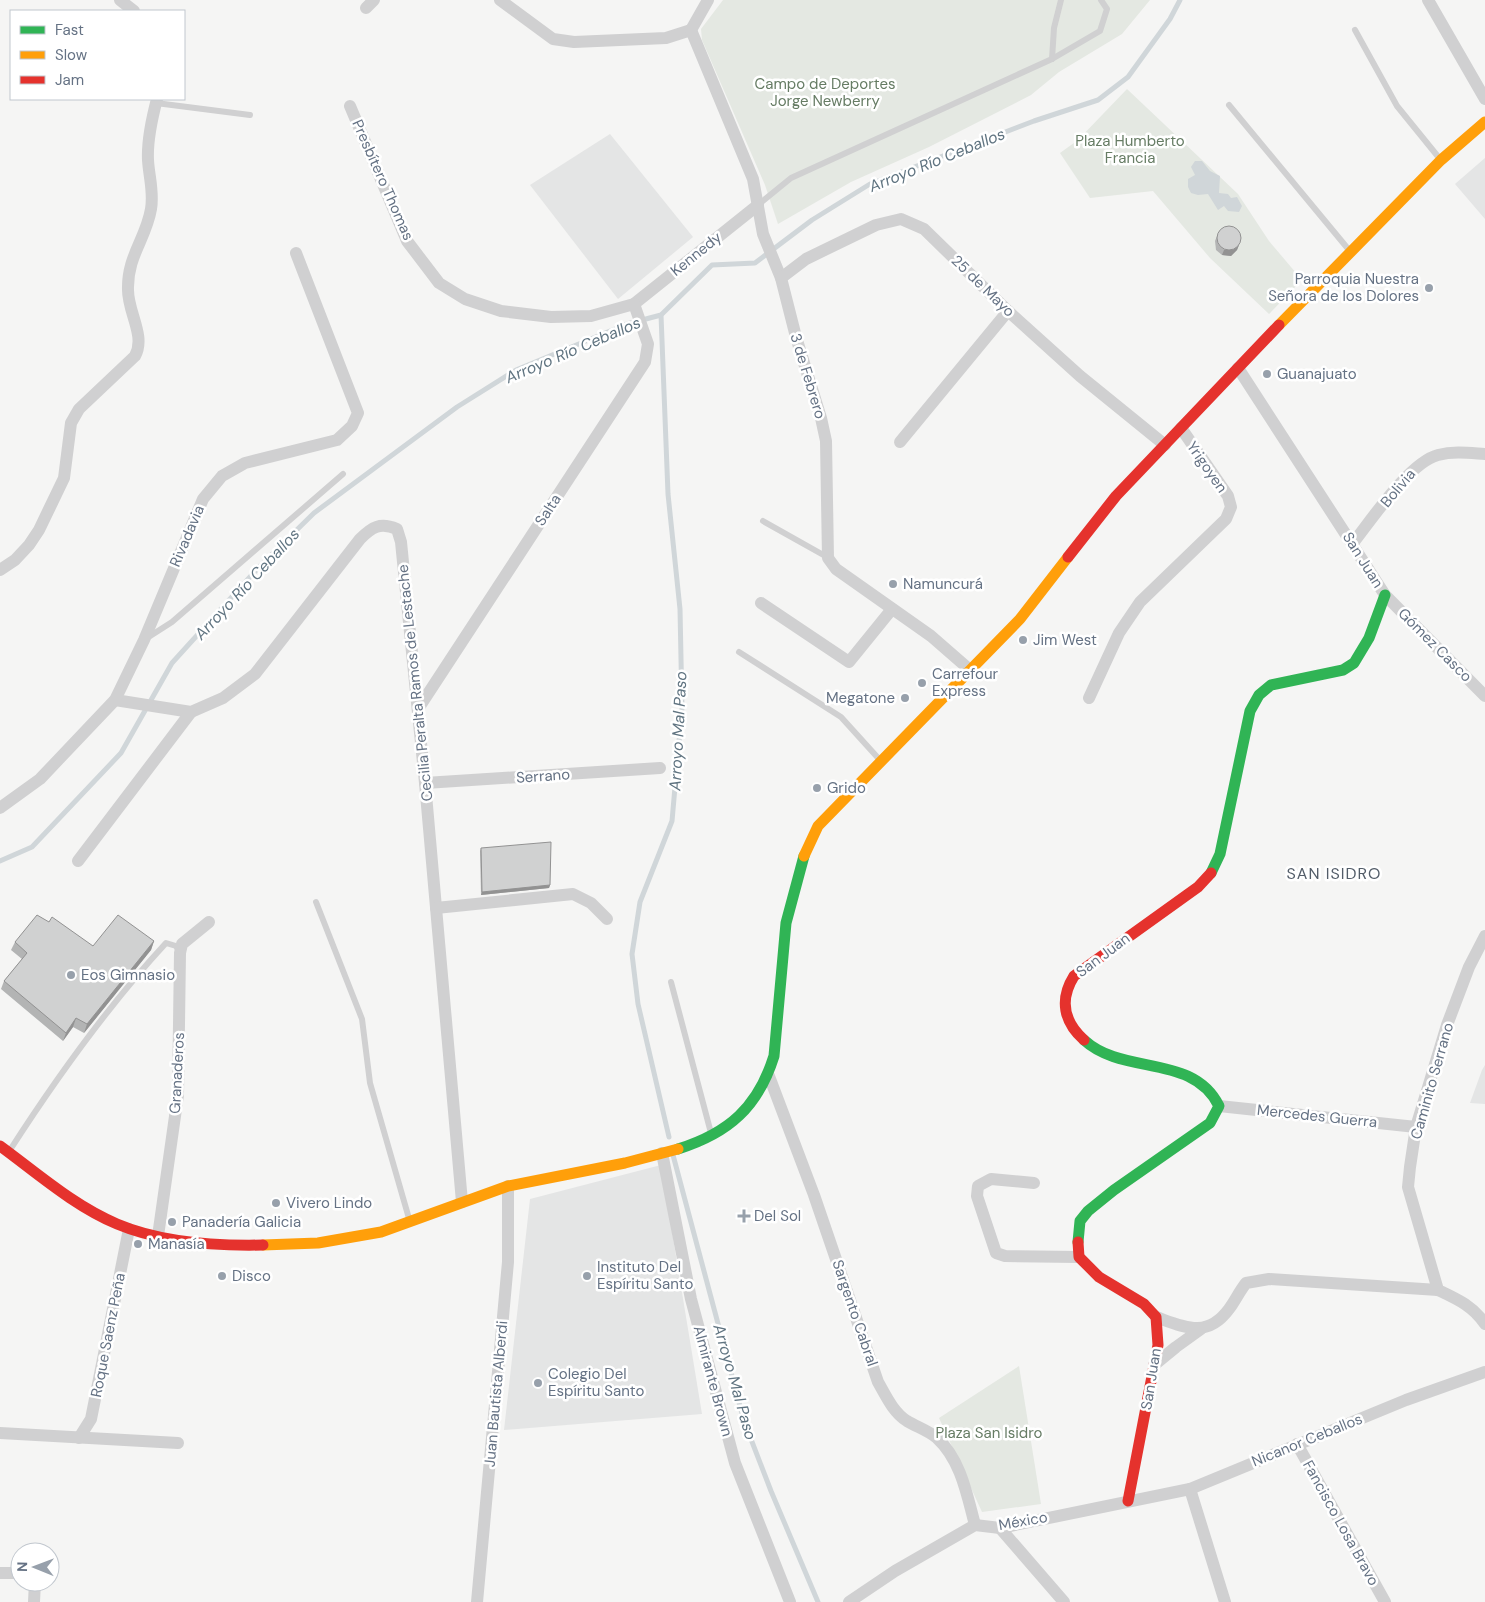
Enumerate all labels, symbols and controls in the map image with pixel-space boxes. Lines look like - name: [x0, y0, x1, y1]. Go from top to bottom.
- legend: [10, 10, 185, 100]
- text: Fast: [55, 20, 84, 40]
- text: Slow: [55, 45, 88, 65]
- text: Jam: [55, 70, 84, 90]
- park label: Campo de Deportes Jorge Newberry: [755, 74, 895, 111]
- street label: Presbítero Thomas: [347, 117, 419, 243]
- water label: Arroyo Río Ceballos: [865, 123, 1008, 197]
- park label: Plaza Humberto Francia: [1075, 131, 1185, 168]
- street label: Kennedy: [666, 227, 726, 281]
- street label: 25 de Mayo: [947, 251, 1019, 321]
- place label: Parroquia Nuestra Señora de los Dolores: [1268, 269, 1419, 306]
- marker: Parroquia Nuestra Señora de los Dolores: [1423, 282, 1435, 294]
- water label: Arroyo Río Ceballos: [501, 312, 644, 388]
- street label: 3 de Febrero: [786, 331, 831, 421]
- place label: Guanajuato: [1277, 364, 1357, 384]
- marker: Guanajuato: [1261, 368, 1273, 380]
- street label: Yrigoyen: [1182, 437, 1232, 497]
- street label: Bolivia: [1376, 465, 1420, 511]
- street label: Salta: [530, 490, 566, 530]
- street label: Rivadavia: [165, 502, 209, 570]
- water label: Arroyo Río Ceballos: [189, 524, 304, 645]
- street label: San Juan: [1338, 528, 1388, 592]
- street label: Cecilia Peralta Ramos de Lestache: [393, 564, 437, 802]
- place label: Namuncurá: [903, 574, 983, 594]
- marker: Namuncurá: [887, 578, 899, 590]
- street label: Gómez Casco: [1394, 604, 1476, 686]
- place label: Jim West: [1033, 630, 1097, 650]
- marker: Jim West: [1017, 634, 1029, 646]
- place label: Carrefour Express: [932, 664, 999, 701]
- water label: Arroyo Mal Paso: [664, 671, 692, 792]
- marker: Carrefour Express: [916, 677, 928, 689]
- place label: Megatone: [826, 688, 895, 708]
- marker: Megatone: [899, 692, 911, 704]
- street label: Serrano: [515, 764, 571, 788]
- place label: Grido: [827, 778, 866, 798]
- marker: Grido: [811, 782, 823, 794]
- district label: SAN ISIDRO: [1287, 863, 1381, 884]
- street label: San Juan: [1072, 928, 1134, 982]
- place label: Eos Gimnasio: [81, 965, 175, 985]
- marker: Eos Gimnasio: [65, 969, 77, 981]
- street label: Caminito Serrano: [1406, 1020, 1458, 1142]
- street label: Granaderos: [165, 1032, 189, 1114]
- street label: Mercedes Guerra: [1256, 1100, 1378, 1132]
- place label: Vivero Lindo: [286, 1193, 372, 1213]
- marker: Vivero Lindo: [270, 1197, 282, 1209]
- place label: Del Sol: [754, 1206, 801, 1226]
- marker: Del Sol: [738, 1210, 750, 1222]
- place label: Panadería Galicia: [182, 1212, 301, 1232]
- marker: Panadería Galicia: [166, 1216, 178, 1228]
- place label: Manasía: [148, 1234, 205, 1254]
- marker: Manasía: [132, 1238, 144, 1250]
- place label: Instituto Del Espíritu Santo: [597, 1257, 693, 1294]
- street label: Sargento Cabral: [827, 1257, 883, 1369]
- place label: Disco: [232, 1266, 271, 1286]
- marker: Disco: [216, 1270, 228, 1282]
- marker: Instituto Del Espíritu Santo: [581, 1270, 593, 1282]
- street label: Roque Saenz Peña: [86, 1271, 130, 1399]
- street label: Juan Bautista Alberdi: [480, 1320, 512, 1468]
- water label: Arroyo Mal Paso: [708, 1321, 762, 1442]
- street label: Almirante Brown: [689, 1323, 737, 1439]
- street label: San Juan: [1136, 1347, 1166, 1411]
- place label: Colegio Del Espíritu Santo: [548, 1364, 644, 1401]
- marker: Colegio Del Espíritu Santo: [532, 1377, 544, 1389]
- street label: Nicanor Ceballos: [1249, 1409, 1365, 1471]
- park label: Plaza San Isidro: [936, 1423, 1043, 1443]
- street label: Fancisco Losa Bravo: [1298, 1457, 1384, 1589]
- street label: México: [997, 1507, 1049, 1535]
- north arrow: [10, 1542, 60, 1592]
- text: N: [13, 1562, 31, 1572]

